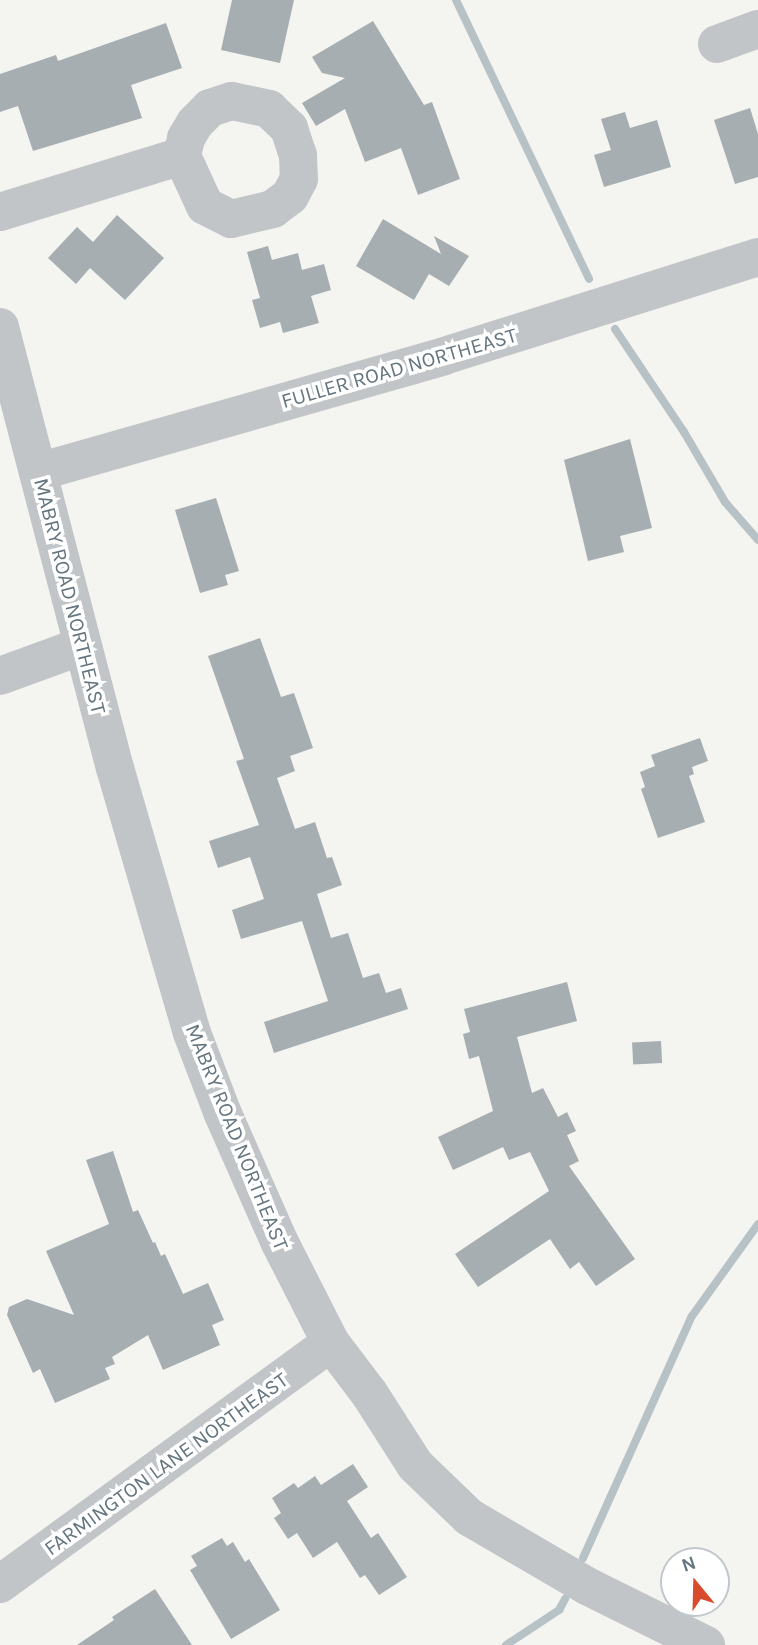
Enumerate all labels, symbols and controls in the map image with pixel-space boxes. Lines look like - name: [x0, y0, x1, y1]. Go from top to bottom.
- street label: FULLER ROAD NORTHEAST: [278, 322, 520, 414]
- street label: MABRY ROAD NORTHEAST: [29, 476, 111, 716]
- street label: MABRY ROAD NORTHEAST: [180, 1020, 294, 1254]
- street label: FARMINGTON LANE NORTHEAST: [39, 1367, 293, 1561]
- north arrow: [660, 1547, 730, 1617]
- text: N: [679, 1551, 699, 1577]

